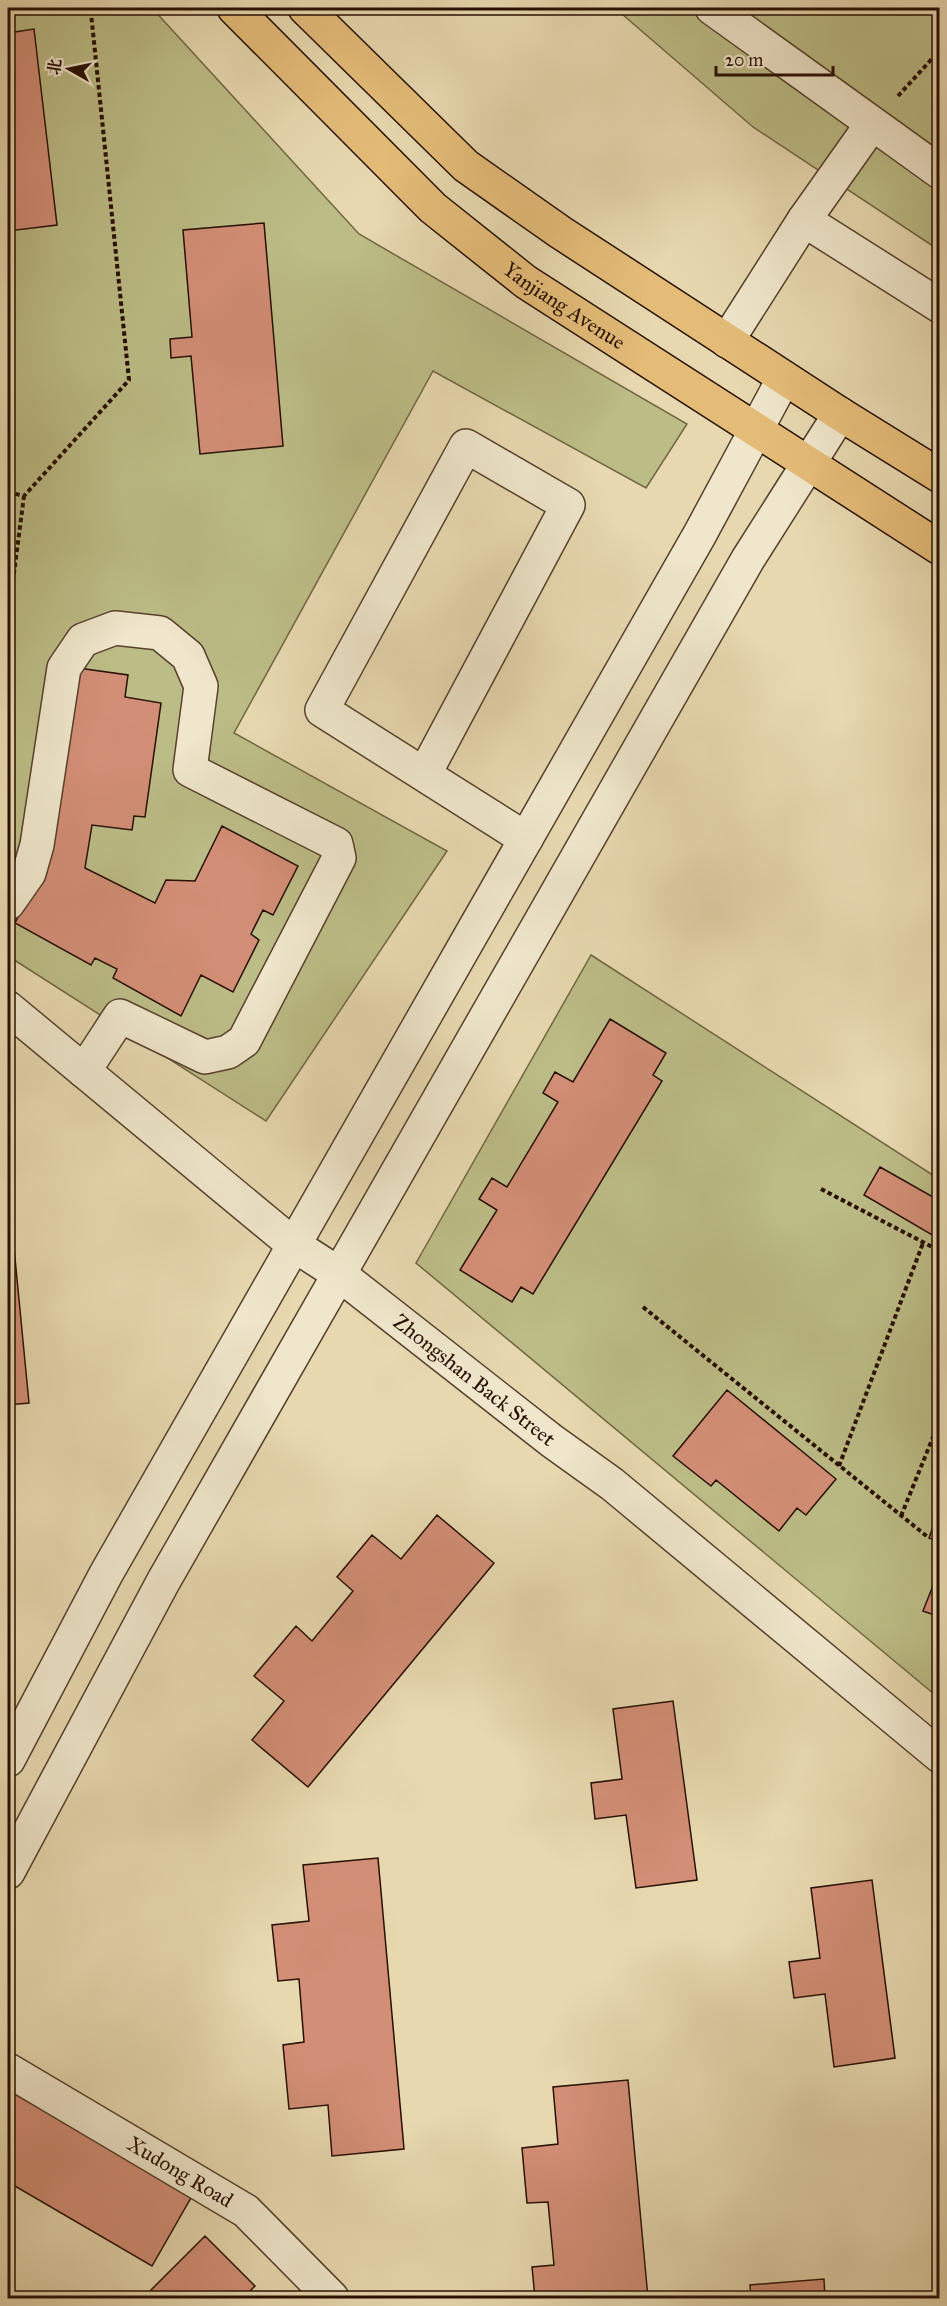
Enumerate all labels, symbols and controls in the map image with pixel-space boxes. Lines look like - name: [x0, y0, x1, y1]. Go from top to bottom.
- north arrow: [39, 39, 99, 99]
- scale bar: [716, 39, 833, 77]
- text: 20 m: [725, 49, 763, 71]
- text: 北: [44, 57, 65, 76]
- street label: Yanjiang Avenue: [498, 256, 630, 355]
- street label: Zhongshan Back Street: [388, 1309, 561, 1452]
- street label: Xudong Road: [122, 2130, 238, 2214]

